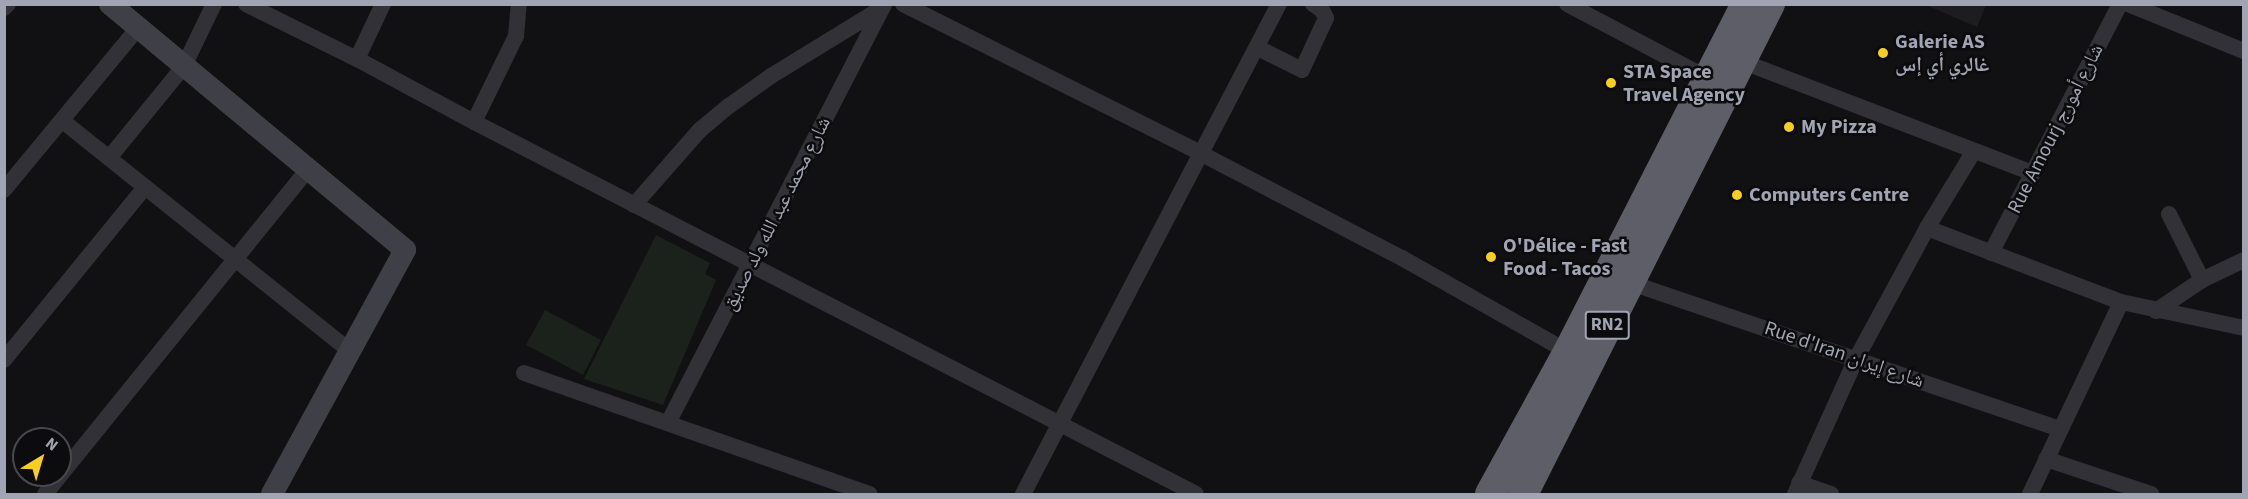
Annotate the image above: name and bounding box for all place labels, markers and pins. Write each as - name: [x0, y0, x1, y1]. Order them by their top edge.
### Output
- place label: Galerie AS غالري أي إس: [1895, 30, 1989, 77]
- marker: Galerie AS غالري أي إس: [1876, 46, 1890, 60]
- place label: STA Space Travel Agency: [1623, 60, 1745, 107]
- marker: STA Space Travel Agency: [1604, 76, 1618, 90]
- place label: My Pizza: [1801, 115, 1877, 139]
- marker: My Pizza: [1782, 120, 1796, 134]
- place label: Computers Centre: [1749, 183, 1909, 207]
- marker: Computers Centre: [1730, 188, 1744, 202]
- place label: O'Délice - Fast Food - Tacos: [1503, 234, 1627, 281]
- marker: O'Délice - Fast Food - Tacos: [1484, 250, 1498, 264]

